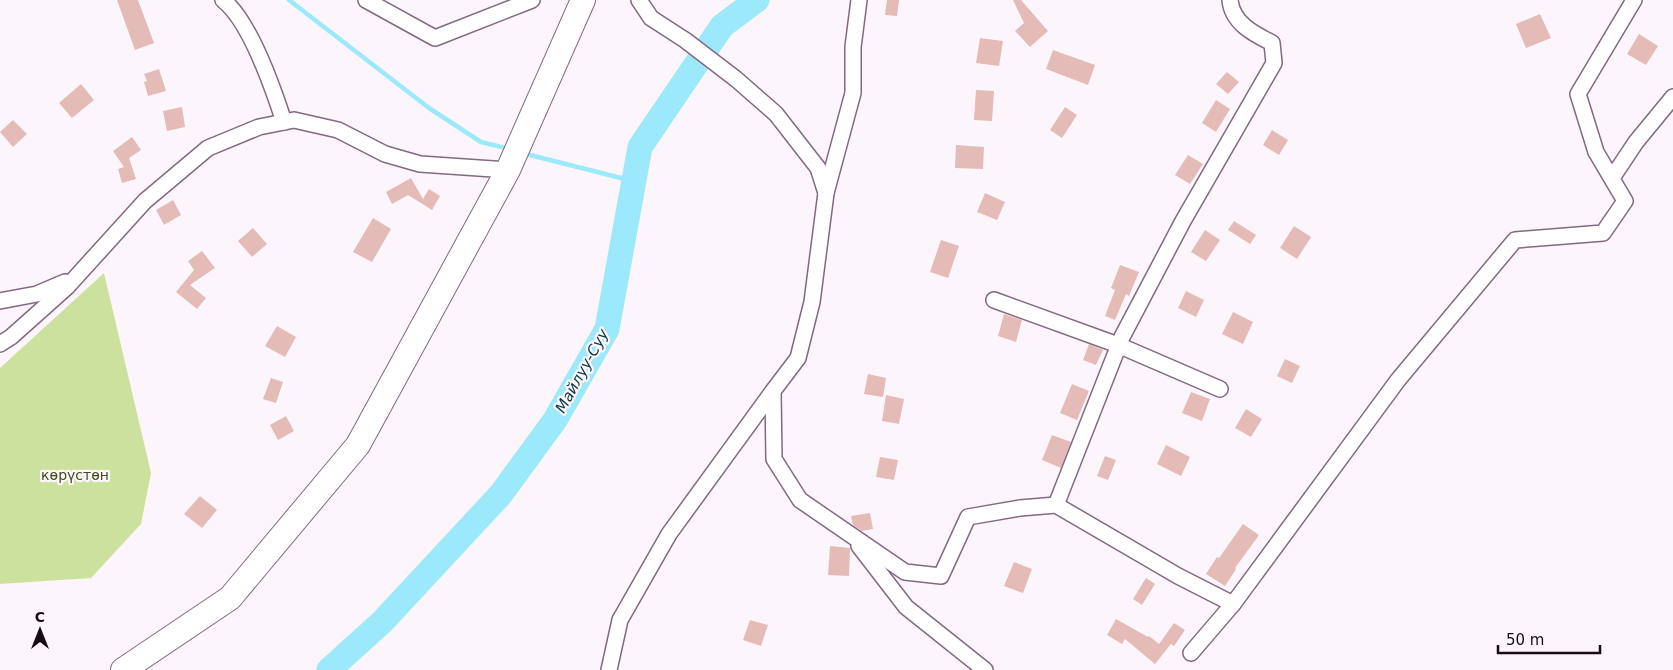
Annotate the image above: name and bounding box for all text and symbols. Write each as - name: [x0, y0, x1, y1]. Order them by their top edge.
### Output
- water label: Майлуу-Суу: [552, 325, 613, 416]
- park label: көрүстөн: [41, 467, 109, 483]
- north arrow: [15, 605, 65, 655]
- text: С: [35, 609, 45, 625]
- scale bar: [1498, 622, 1600, 654]
- text: 50 m: [1506, 631, 1544, 649]

